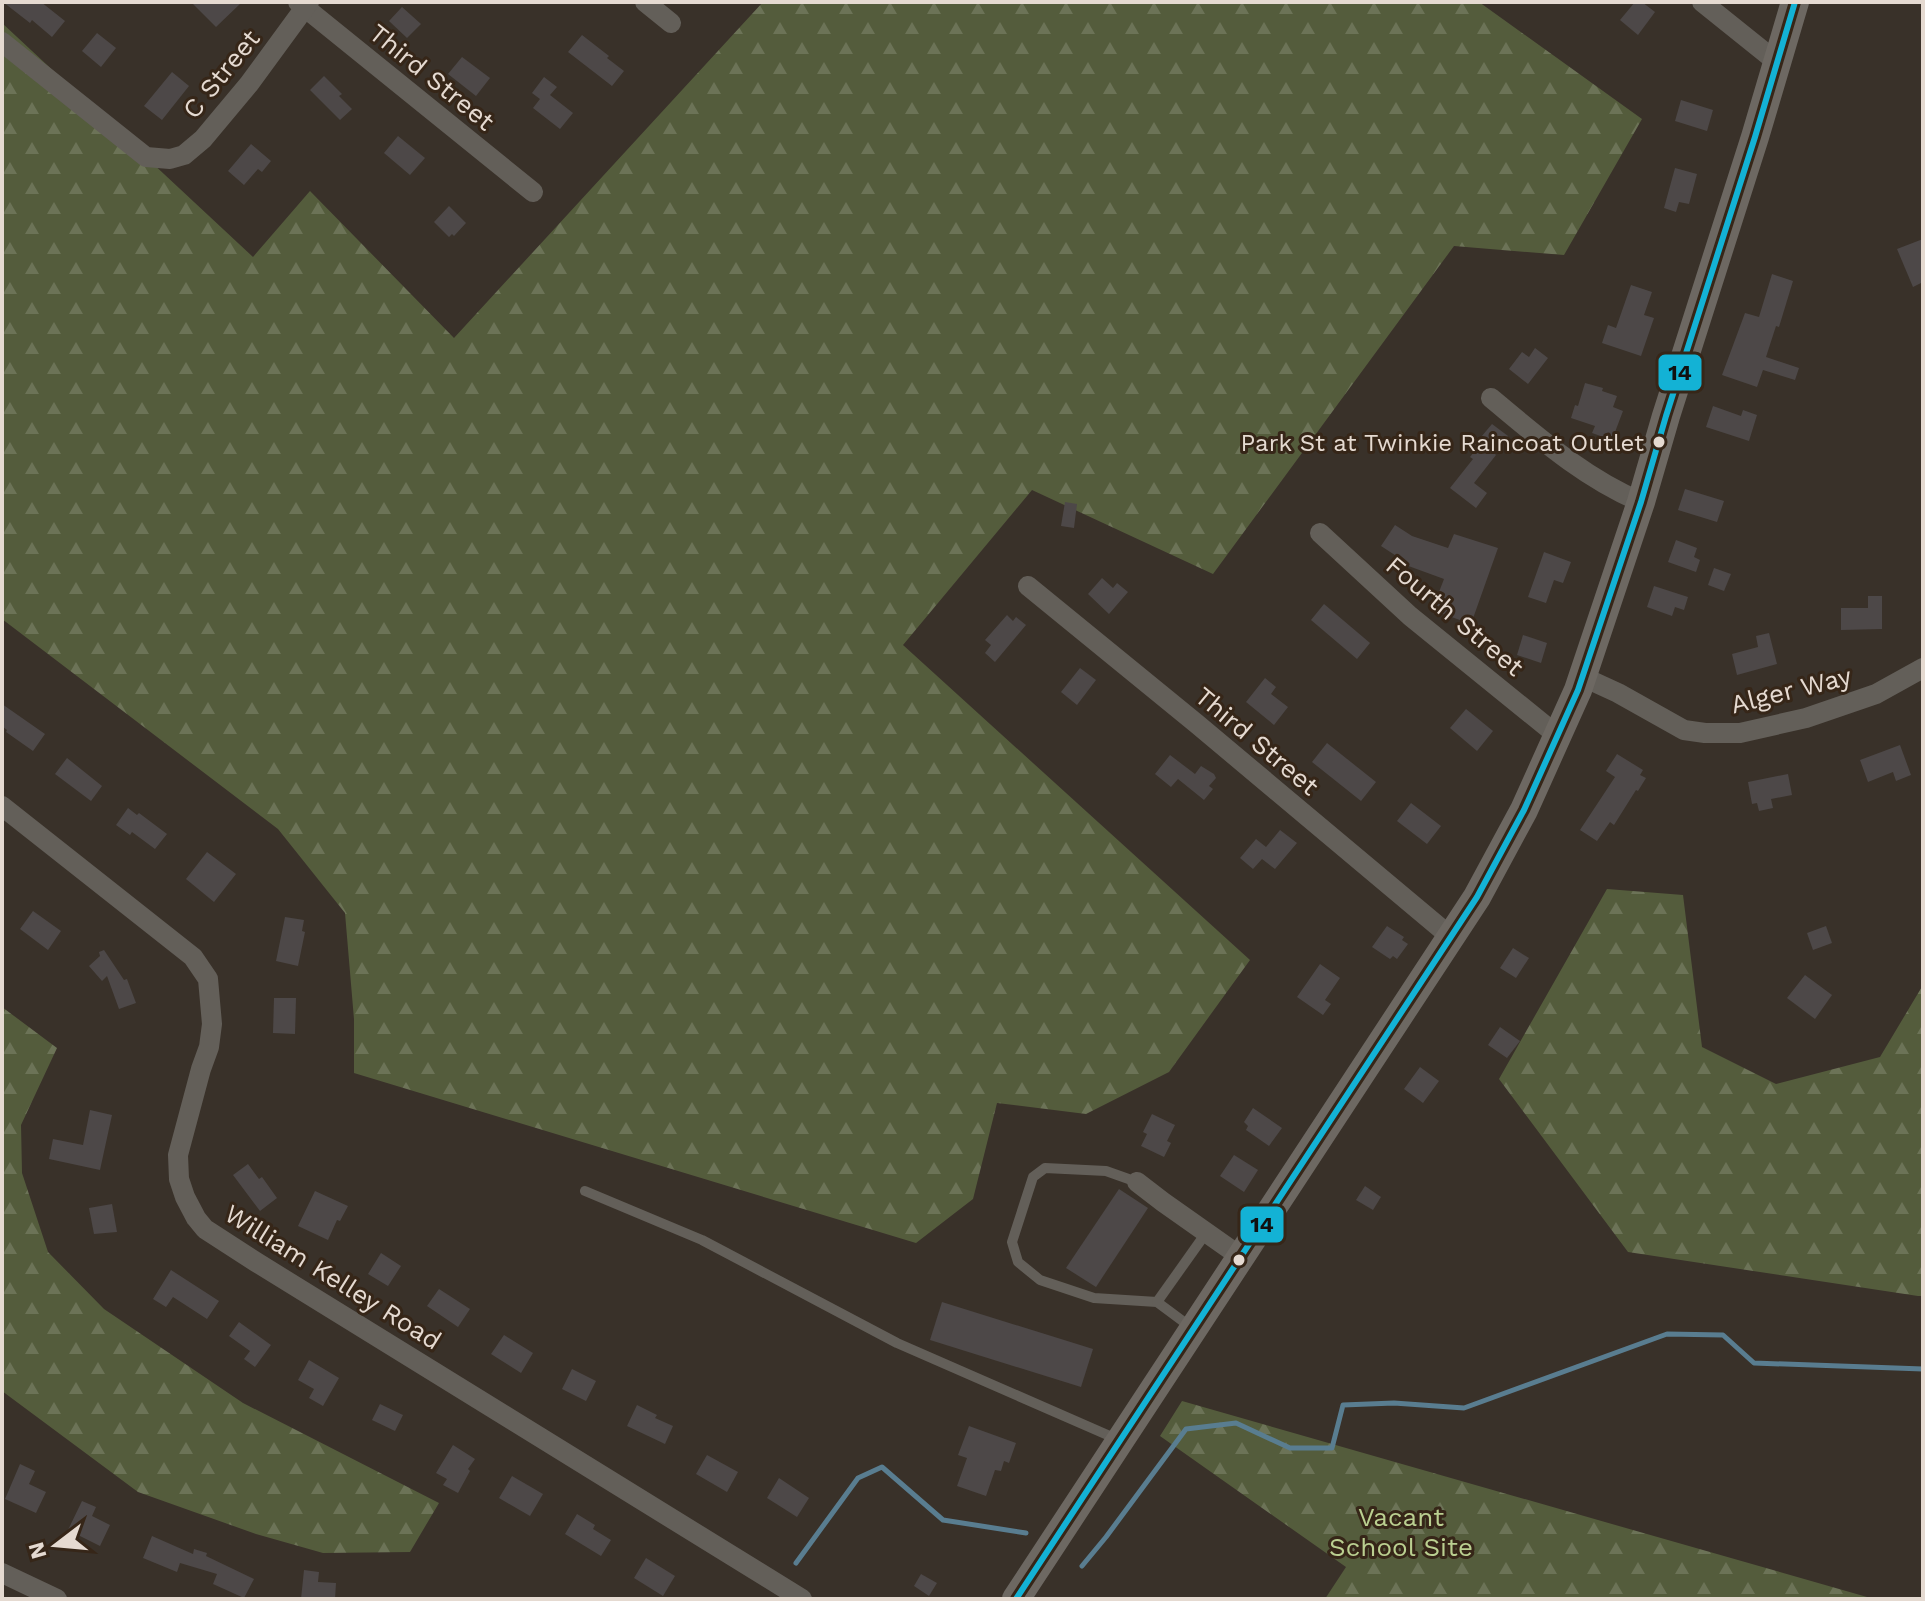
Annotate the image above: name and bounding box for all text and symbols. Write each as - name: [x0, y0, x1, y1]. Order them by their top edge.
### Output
- street label: Third Street: [364, 18, 501, 136]
- street label: C Street: [176, 24, 266, 124]
- line badge: 14: [1657, 353, 1703, 392]
- text: 14: [1668, 360, 1692, 385]
- place label: Park St at Twinkie Raincoat Outlet: [1240, 429, 1644, 457]
- marker: Park St at Twinkie Raincoat Outlet: [1651, 434, 1667, 450]
- street label: Fourth Street: [1380, 550, 1530, 682]
- street label: Alger Way: [1727, 660, 1855, 719]
- street label: Third Street: [1189, 681, 1325, 801]
- street label: William Kelley Road: [219, 1198, 447, 1356]
- line badge: 14: [1239, 1205, 1285, 1244]
- text: 14: [1250, 1212, 1274, 1237]
- unlabelled marker: [1231, 1252, 1247, 1268]
- park label: Vacant School Site: [1329, 1502, 1473, 1562]
- north arrow: [16, 1505, 96, 1585]
- text: N: [23, 1539, 52, 1562]

